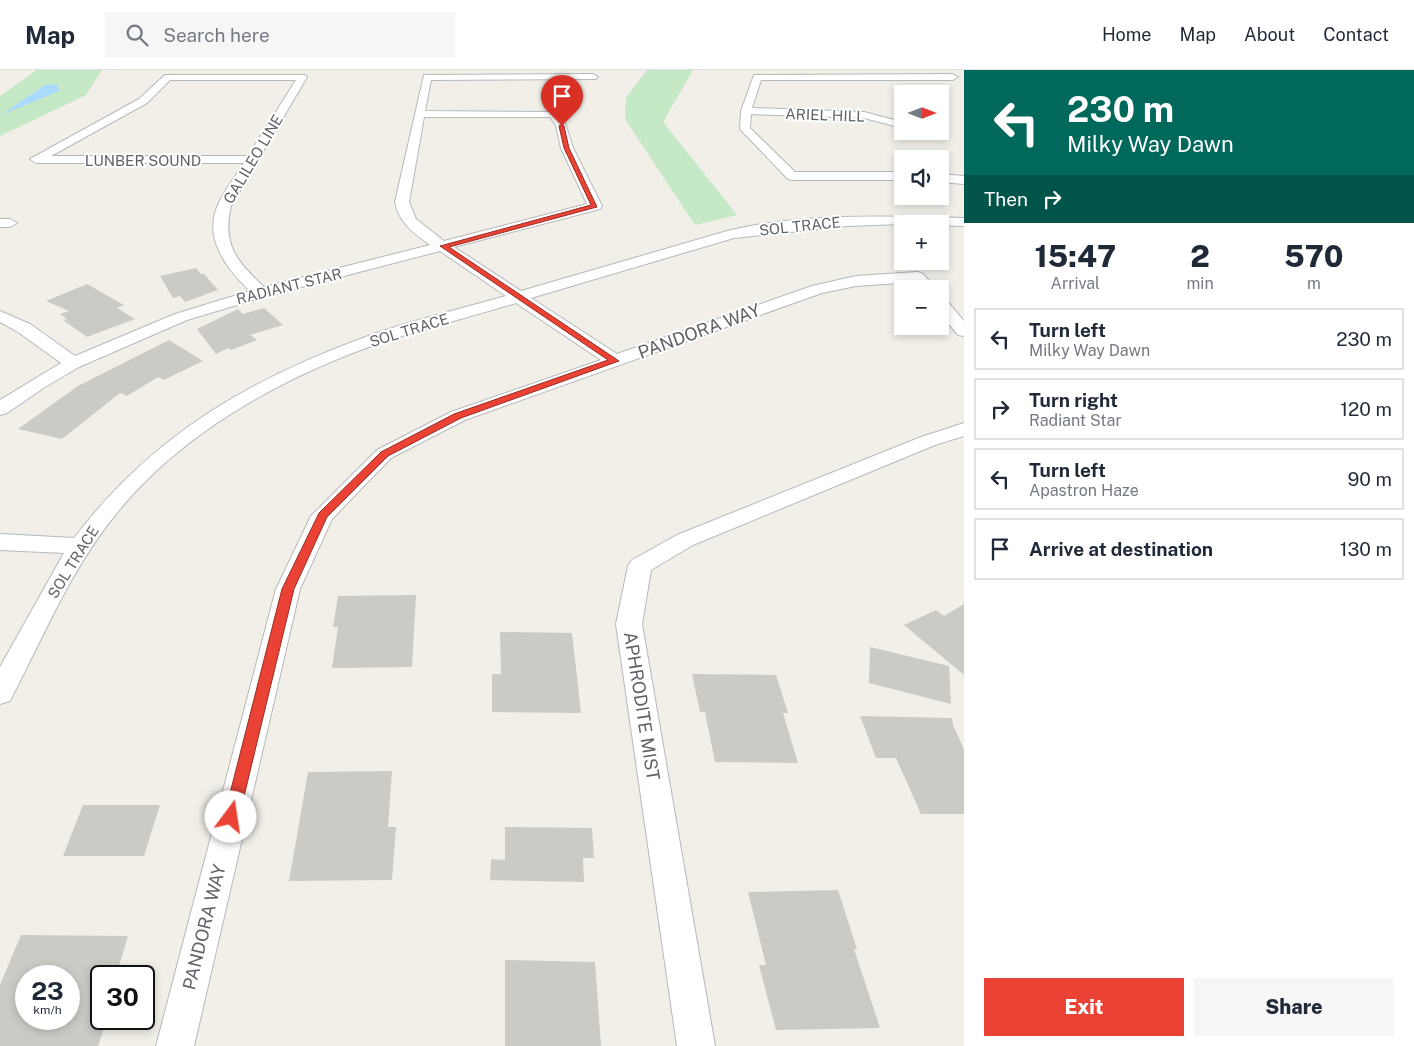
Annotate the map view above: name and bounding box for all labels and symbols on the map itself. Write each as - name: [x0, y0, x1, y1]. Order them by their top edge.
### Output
- pin: [541, 75, 583, 126]
- north arrow: [894, 85, 949, 140]
- street label: ARIEL HILL: [785, 105, 865, 125]
- street label: GALILEO LINE: [220, 111, 286, 207]
- street label: LUNBER SOUND: [85, 152, 201, 169]
- street label: SOL TRACE: [758, 213, 842, 239]
- street label: RADIANT STAR: [234, 265, 344, 307]
- street label: PANDORA WAY: [635, 299, 763, 363]
- street label: SOL TRACE: [367, 310, 451, 350]
- street label: SOL TRACE: [44, 523, 102, 601]
- street label: APHRODITE MIST: [620, 630, 664, 782]
- position arrow: [204, 790, 256, 842]
- street label: PANDORA WAY: [178, 862, 230, 992]
- speed limit sign: 30: [90, 965, 155, 1030]

